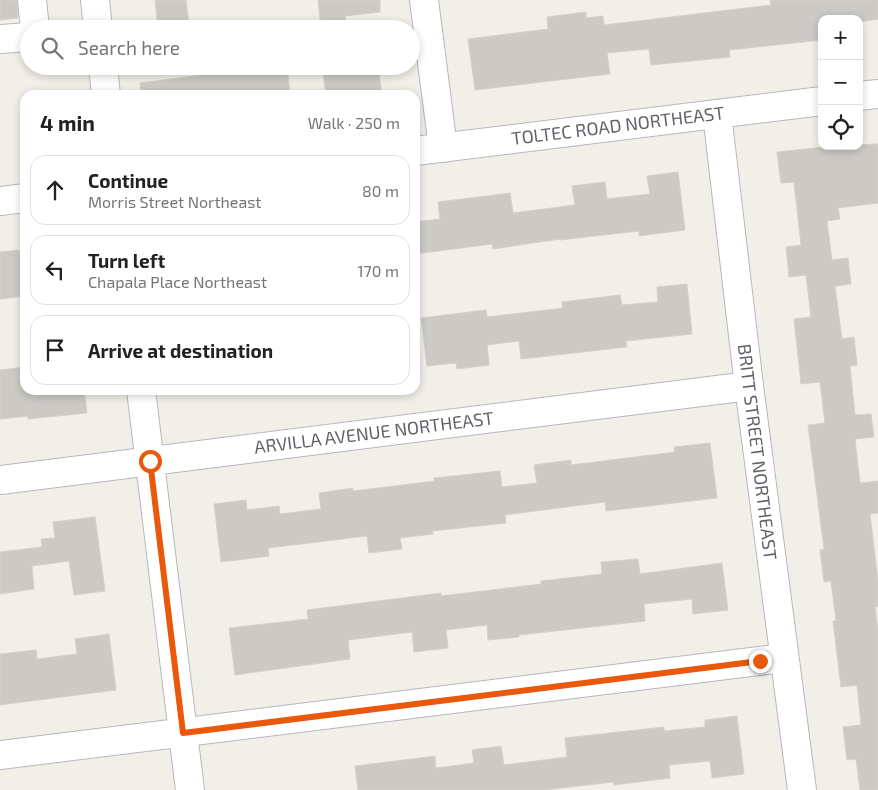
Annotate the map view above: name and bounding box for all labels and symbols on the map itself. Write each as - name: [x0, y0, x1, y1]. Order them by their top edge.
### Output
- street label: TOLTEC ROAD NORTHEAST: [510, 101, 726, 149]
- street label: BRITT STREET NORTHEAST: [734, 343, 782, 562]
- street label: ARVILLA AVENUE NORTHEAST: [253, 406, 495, 458]
- route start: [139, 450, 162, 473]
- route end: [749, 650, 772, 673]

